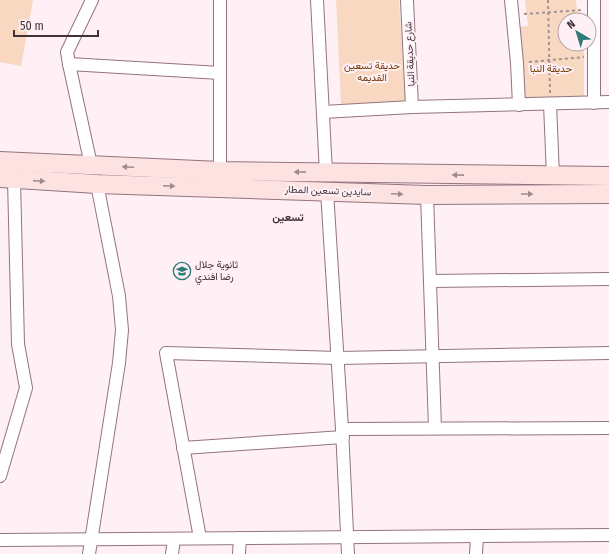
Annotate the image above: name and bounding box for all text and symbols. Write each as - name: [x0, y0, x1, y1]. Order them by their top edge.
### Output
- scale bar: [14, 12, 98, 38]
- north arrow: [557, 12, 597, 52]
- text: N: [565, 17, 578, 32]
- text: 50 m: [20, 19, 44, 33]
- street label: شارع حديقة النبا: [402, 21, 418, 87]
- park label: حديقة تسعين القديمه: [344, 60, 400, 84]
- park label: حديقة النبا: [530, 63, 572, 75]
- one-way arrow: [121, 164, 134, 170]
- one-way arrow: [294, 169, 306, 176]
- one-way arrow: [451, 172, 464, 178]
- one-way arrow: [33, 177, 45, 184]
- one-way arrow: [163, 183, 175, 190]
- street label: سايدين تسعين المطار: [284, 183, 372, 199]
- one-way arrow: [391, 190, 403, 197]
- one-way arrow: [521, 191, 533, 198]
- district label: تسعین: [272, 211, 304, 224]
- place label: ثانوية جلال رضا افندي: [195, 259, 238, 285]
- school or university icon: ثانوية جلال رضا افندي: [172, 261, 192, 281]

